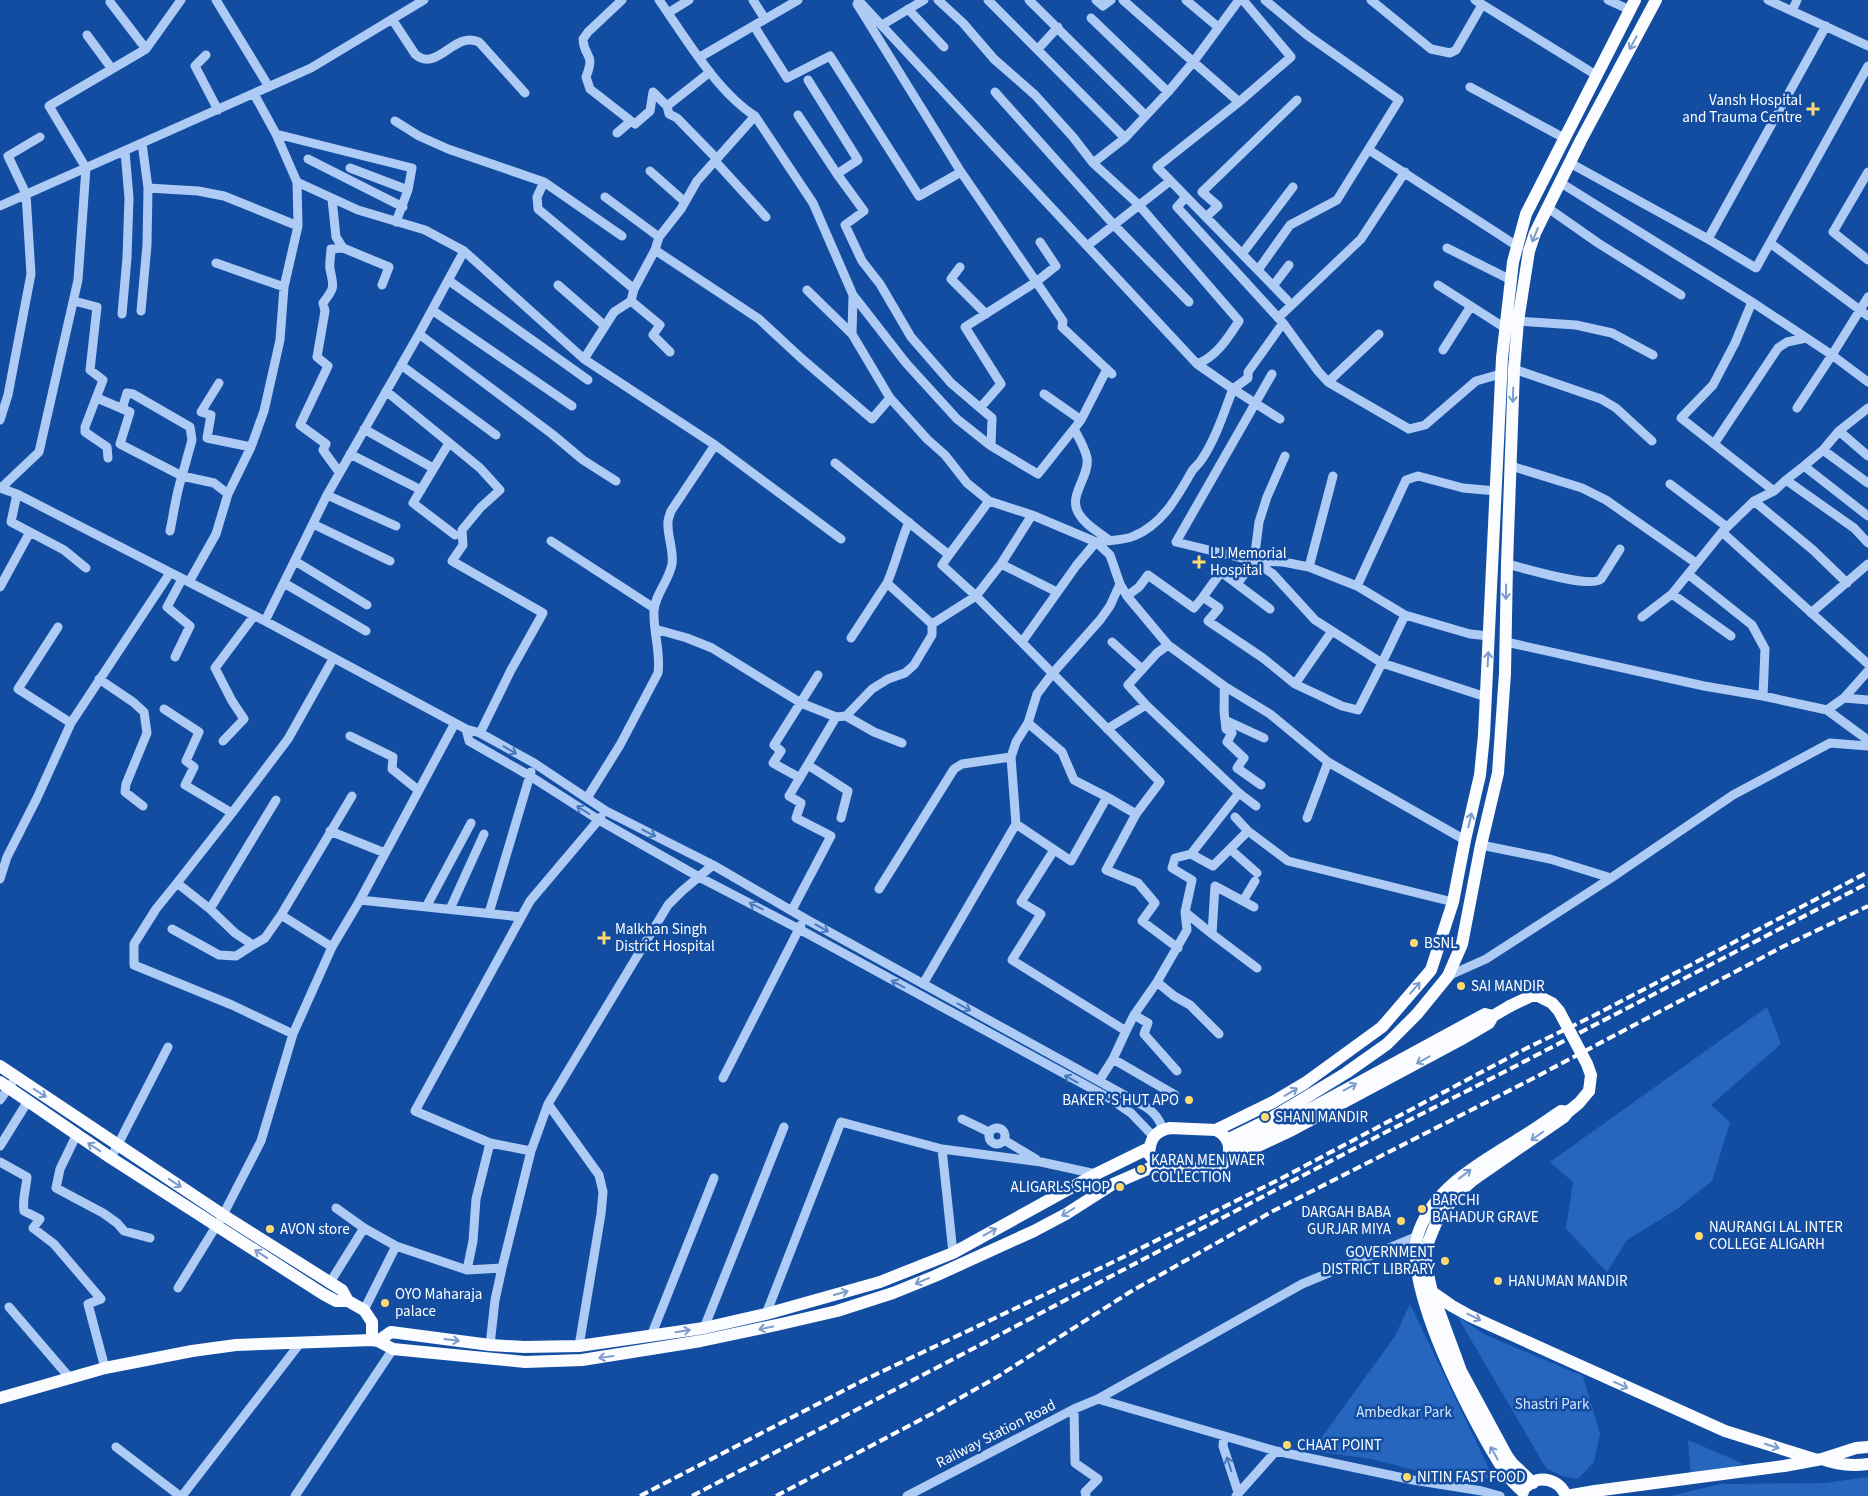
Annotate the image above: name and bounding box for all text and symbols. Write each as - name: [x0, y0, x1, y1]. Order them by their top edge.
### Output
- one-way arrow: [1628, 35, 1637, 50]
- place label: Vansh Hospital and Trauma Centre: [1682, 90, 1802, 128]
- marker: Vansh Hospital and Trauma Centre: [1806, 102, 1820, 116]
- one-way arrow: [1530, 226, 1539, 242]
- one-way arrow: [1508, 386, 1518, 403]
- place label: LJ Memorial Hospital: [1210, 543, 1287, 581]
- marker: LJ Memorial Hospital: [1192, 555, 1206, 569]
- one-way arrow: [1501, 584, 1511, 600]
- one-way arrow: [1483, 651, 1492, 667]
- one-way arrow: [502, 745, 517, 755]
- one-way arrow: [577, 805, 591, 815]
- one-way arrow: [1466, 812, 1475, 828]
- one-way arrow: [642, 828, 657, 838]
- one-way arrow: [748, 901, 763, 911]
- place label: Malkhan Singh District Hospital: [615, 919, 715, 957]
- one-way arrow: [815, 924, 829, 934]
- marker: Malkhan Singh District Hospital: [597, 931, 611, 945]
- place label: BSNL: [1424, 933, 1458, 954]
- marker: BSNL: [1408, 937, 1420, 949]
- place label: SAI MANDIR: [1471, 976, 1545, 997]
- one-way arrow: [891, 979, 906, 989]
- marker: SAI MANDIR: [1455, 980, 1467, 992]
- one-way arrow: [1409, 982, 1420, 995]
- one-way arrow: [957, 1002, 972, 1012]
- one-way arrow: [1415, 1055, 1430, 1065]
- one-way arrow: [1065, 1073, 1079, 1083]
- one-way arrow: [1342, 1082, 1357, 1092]
- one-way arrow: [1283, 1086, 1297, 1096]
- one-way arrow: [33, 1088, 47, 1098]
- place label: BAKER 'S HUT APO: [1062, 1090, 1179, 1111]
- marker: BAKER 'S HUT APO: [1183, 1094, 1195, 1106]
- place label: SHANI MANDIR: [1275, 1107, 1369, 1128]
- marker: SHANI MANDIR: [1259, 1111, 1271, 1123]
- one-way arrow: [1530, 1131, 1544, 1141]
- one-way arrow: [88, 1142, 102, 1152]
- place label: KARAN MEN WAER COLLECTION: [1151, 1150, 1265, 1188]
- marker: KARAN MEN WAER COLLECTION: [1135, 1163, 1147, 1175]
- one-way arrow: [1458, 1168, 1471, 1179]
- place label: ALIGARLS SHOP: [1011, 1177, 1110, 1198]
- one-way arrow: [168, 1179, 182, 1189]
- marker: ALIGARLS SHOP: [1114, 1181, 1126, 1193]
- place label: BARCHI BAHADUR GRAVE: [1432, 1190, 1539, 1228]
- place label: DARGAH BABA GURJAR MIYA: [1301, 1202, 1392, 1240]
- marker: BARCHI BAHADUR GRAVE: [1416, 1203, 1428, 1215]
- one-way arrow: [1062, 1207, 1076, 1217]
- marker: DARGAH BABA GURJAR MIYA: [1395, 1215, 1407, 1227]
- place label: NAURANGI LAL INTER COLLEGE ALIGARH: [1709, 1217, 1843, 1255]
- place label: AVON store: [280, 1219, 350, 1240]
- marker: AVON store: [264, 1223, 276, 1235]
- one-way arrow: [983, 1227, 997, 1237]
- marker: NAURANGI LAL INTER COLLEGE ALIGARH: [1693, 1230, 1705, 1242]
- place label: GOVERNMENT DISTRICT LIBRARY: [1322, 1242, 1436, 1280]
- one-way arrow: [254, 1248, 268, 1258]
- marker: GOVERNMENT DISTRICT LIBRARY: [1439, 1255, 1451, 1267]
- place label: HANUMAN MANDIR: [1508, 1271, 1628, 1292]
- marker: HANUMAN MANDIR: [1492, 1275, 1504, 1287]
- one-way arrow: [915, 1277, 930, 1287]
- place label: OYO Maharaja palace: [395, 1284, 482, 1322]
- one-way arrow: [832, 1288, 848, 1298]
- marker: OYO Maharaja palace: [379, 1297, 391, 1309]
- one-way arrow: [1466, 1313, 1481, 1323]
- one-way arrow: [759, 1323, 775, 1333]
- one-way arrow: [674, 1326, 690, 1336]
- one-way arrow: [443, 1335, 459, 1345]
- one-way arrow: [599, 1352, 615, 1362]
- one-way arrow: [1613, 1381, 1628, 1390]
- park label: Shastri Park: [1515, 1394, 1590, 1415]
- street label: Railway Station Road: [933, 1395, 1059, 1473]
- park label: Ambedkar Park: [1356, 1402, 1452, 1423]
- place label: CHAAT POINT: [1297, 1435, 1382, 1456]
- marker: CHAAT POINT: [1281, 1439, 1293, 1451]
- one-way arrow: [1764, 1442, 1779, 1451]
- one-way arrow: [1488, 1447, 1498, 1461]
- one-way arrow: [1223, 1456, 1233, 1472]
- place label: NITIN FAST FOOD: [1417, 1467, 1526, 1488]
- marker: NITIN FAST FOOD: [1401, 1471, 1413, 1483]

